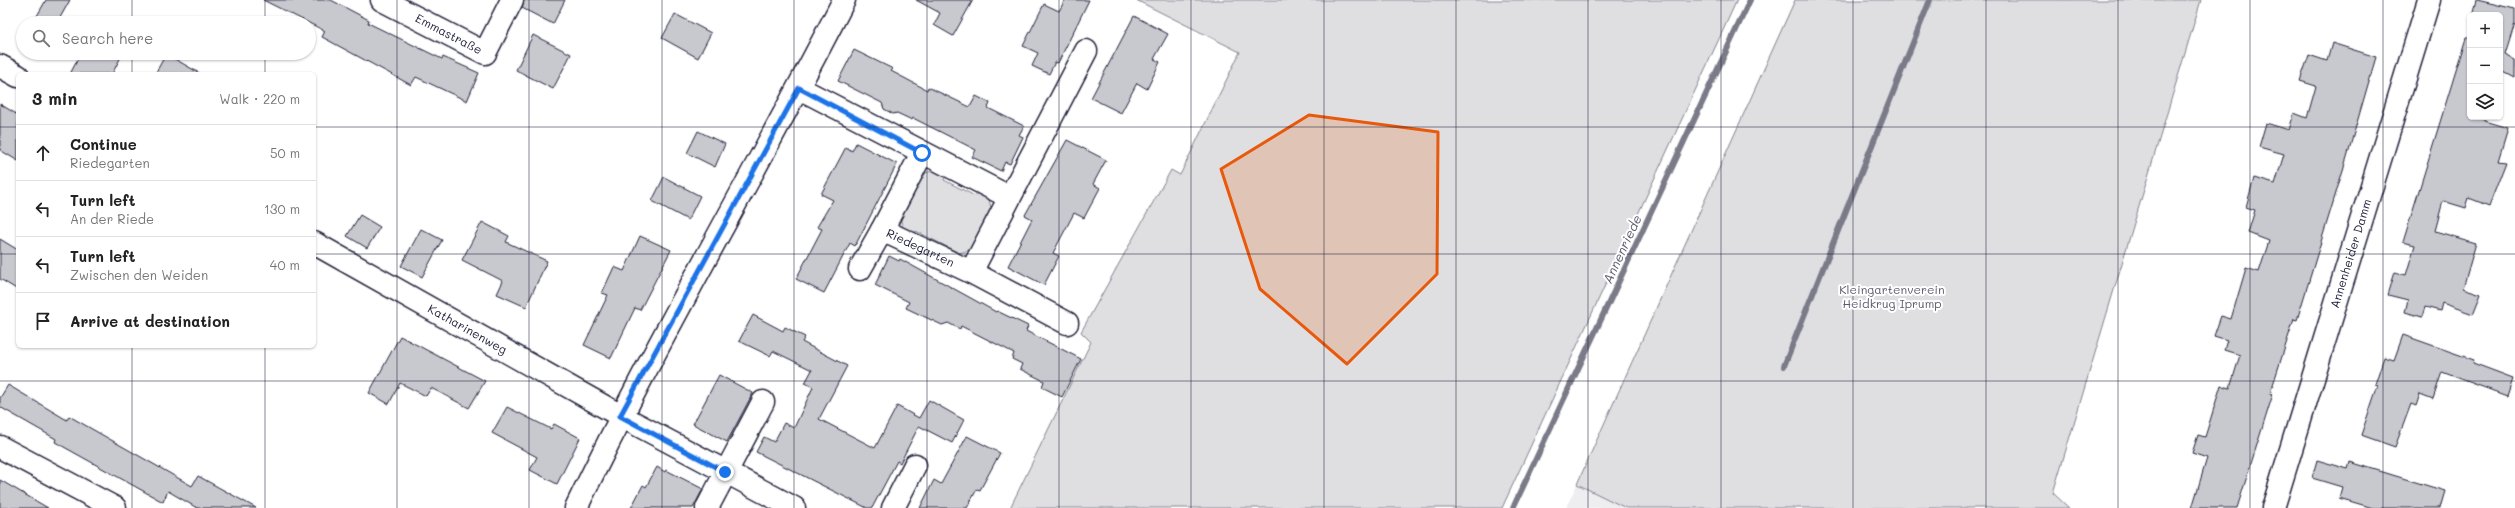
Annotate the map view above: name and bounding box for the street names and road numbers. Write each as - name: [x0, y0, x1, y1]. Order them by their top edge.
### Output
- street label: Emmastraße: [413, 10, 485, 57]
- street label: Annenheider Damm: [2326, 197, 2374, 310]
- street label: Riedegarten: [884, 224, 957, 270]
- street label: Katharinenweg: [425, 300, 510, 357]

